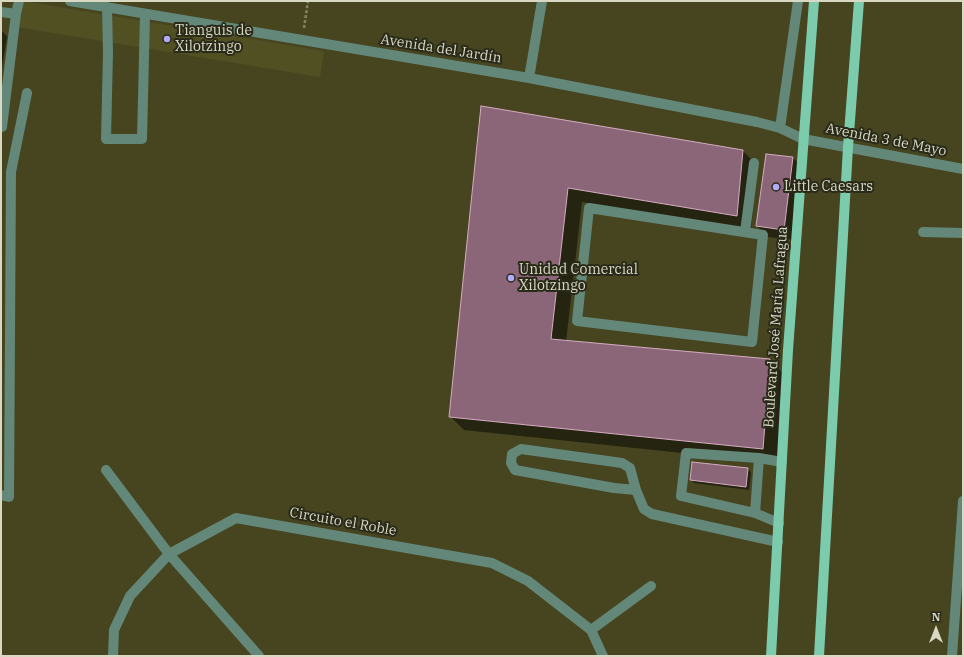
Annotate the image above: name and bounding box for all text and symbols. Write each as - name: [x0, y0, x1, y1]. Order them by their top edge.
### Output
- place label: Tianguis de Xilotzingo: [175, 23, 252, 56]
- street label: Avenida del Jardín: [379, 31, 503, 67]
- marker: Tianguis de Xilotzingo: [162, 34, 172, 44]
- street label: Avenida 3 de Mayo: [824, 120, 948, 160]
- place label: Little Caesars: [784, 179, 873, 195]
- marker: Little Caesars: [771, 182, 781, 192]
- street label: Boulevard José María Lafragua: [761, 226, 791, 428]
- place label: Unidad Comercial Xilotzingo: [519, 262, 638, 294]
- marker: Unidad Comercial Xilotzingo: [506, 273, 516, 283]
- street label: Circuito el Roble: [288, 504, 398, 540]
- north arrow: [916, 609, 956, 649]
- text: N: [932, 610, 940, 624]

